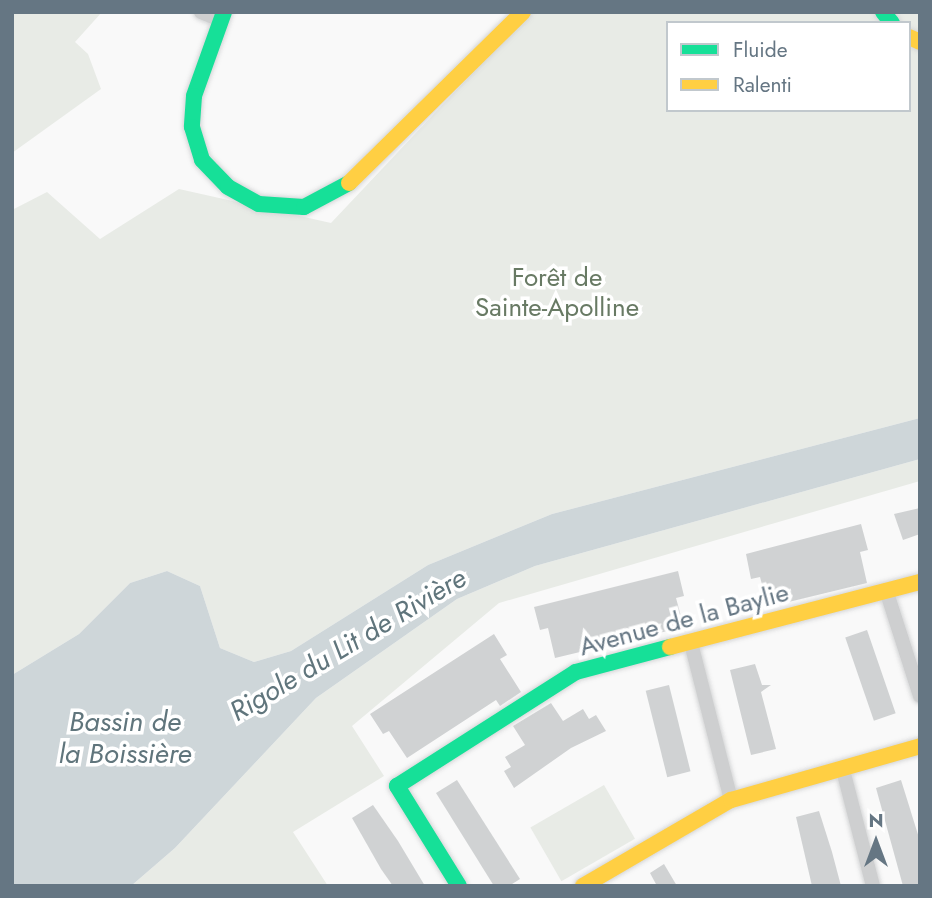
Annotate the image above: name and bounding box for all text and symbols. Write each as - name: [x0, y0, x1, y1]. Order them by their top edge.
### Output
- legend: [666, 21, 911, 112]
- text: Fluide: [733, 35, 788, 65]
- text: Ralenti: [733, 70, 792, 100]
- park label: Forêt de Sainte-Apolline: [475, 262, 639, 324]
- water label: Rigole du Lit de Rivière: [224, 561, 472, 729]
- street label: Avenue de la Baylie: [576, 577, 792, 663]
- water label: Bassin de la Boissière: [58, 705, 192, 771]
- north arrow: [841, 807, 911, 877]
- text: N: [868, 807, 884, 834]

